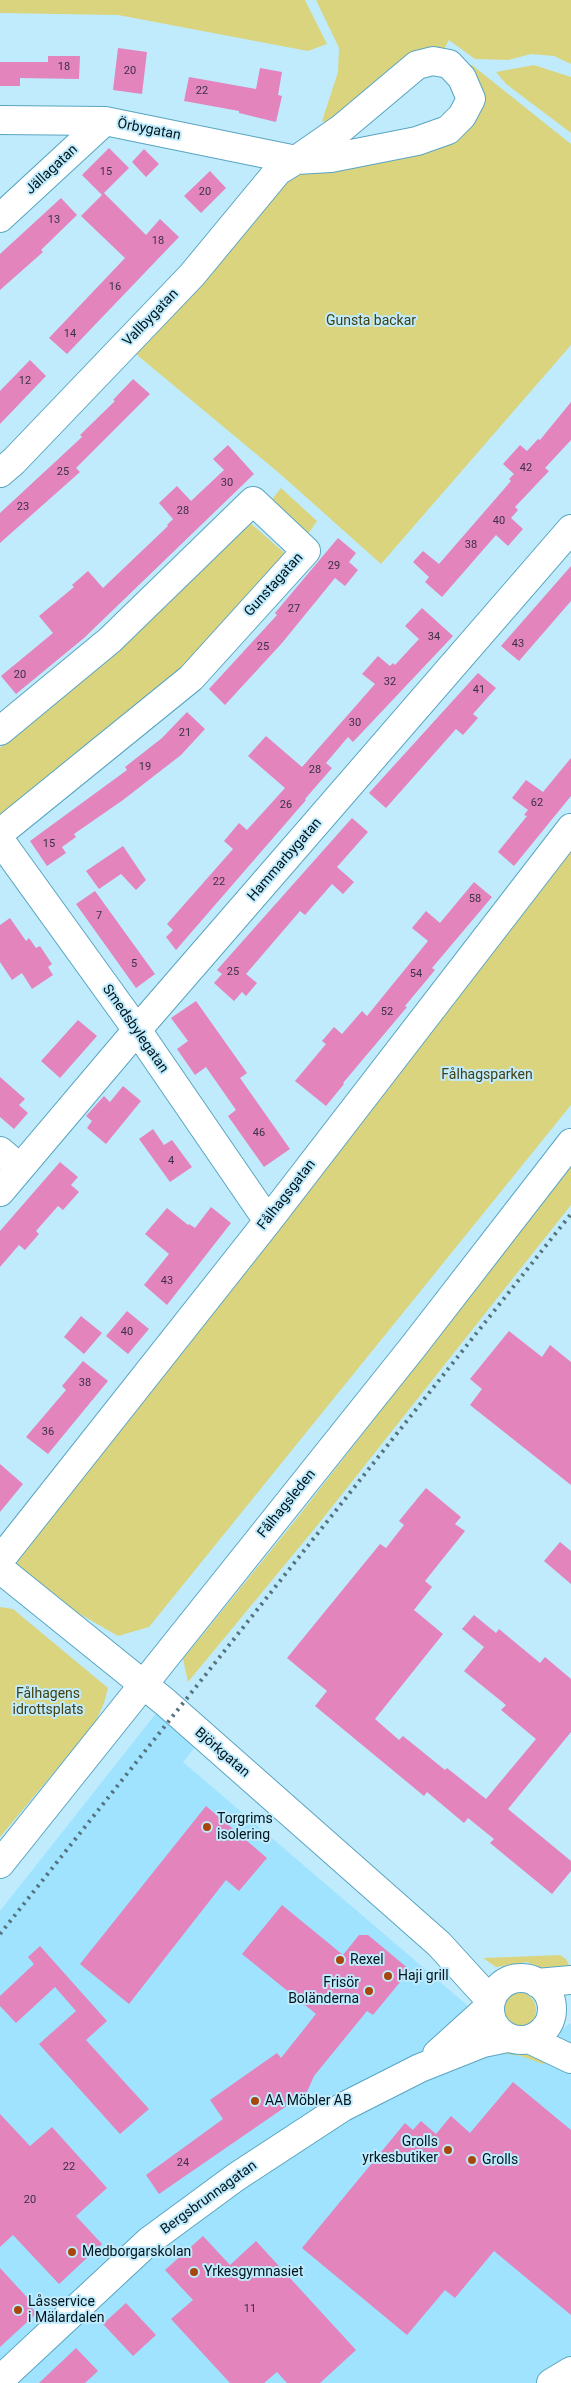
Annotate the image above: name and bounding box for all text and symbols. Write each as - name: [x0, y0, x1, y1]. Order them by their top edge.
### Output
- house number: 18: [58, 60, 70, 74]
- house number: 20: [124, 64, 136, 78]
- house number: 22: [196, 84, 208, 98]
- street label: Örbygatan: [116, 116, 182, 144]
- street label: Jällagatan: [22, 142, 82, 198]
- house number: 15: [100, 165, 112, 179]
- house number: 20: [199, 185, 211, 199]
- house number: 13: [48, 213, 60, 227]
- house number: 18: [152, 234, 164, 248]
- house number: 16: [109, 280, 121, 294]
- street label: Vallbygatan: [120, 286, 182, 350]
- park label: Gunsta backar: [326, 313, 416, 329]
- house number: 14: [64, 327, 76, 341]
- house number: 12: [19, 374, 31, 388]
- house number: 42: [520, 461, 532, 475]
- house number: 25: [57, 465, 69, 479]
- house number: 30: [221, 476, 233, 490]
- house number: 23: [17, 500, 29, 514]
- house number: 28: [177, 504, 189, 518]
- house number: 40: [493, 514, 505, 528]
- house number: 38: [465, 538, 477, 552]
- street label: Gunstagatan: [241, 550, 307, 620]
- house number: 29: [328, 559, 340, 573]
- house number: 27: [288, 602, 300, 616]
- house number: 34: [428, 630, 440, 644]
- house number: 43: [512, 637, 524, 651]
- house number: 25: [257, 640, 269, 654]
- house number: 20: [14, 668, 26, 682]
- house number: 32: [384, 675, 396, 689]
- house number: 41: [473, 683, 485, 697]
- house number: 30: [349, 716, 361, 730]
- house number: 21: [179, 726, 191, 740]
- house number: 19: [139, 760, 151, 774]
- house number: 28: [309, 763, 321, 777]
- house number: 62: [531, 796, 543, 810]
- house number: 26: [280, 798, 292, 812]
- street label: Hammarbygatan: [244, 815, 326, 905]
- house number: 15: [43, 837, 55, 851]
- house number: 22: [213, 875, 225, 889]
- house number: 58: [469, 892, 481, 906]
- house number: 7: [96, 909, 102, 923]
- house number: 5: [131, 957, 137, 971]
- house number: 25: [227, 965, 239, 979]
- house number: 54: [410, 967, 422, 981]
- street label: Smedsbylegatan: [98, 982, 172, 1076]
- house number: 52: [381, 1005, 393, 1019]
- park label: Fålhagsparken: [441, 1067, 533, 1083]
- house number: 46: [253, 1126, 265, 1140]
- house number: 4: [168, 1154, 174, 1168]
- street label: Fålhagsgatan: [254, 1157, 320, 1233]
- house number: 43: [161, 1274, 173, 1288]
- house number: 40: [121, 1325, 133, 1339]
- house number: 38: [79, 1376, 91, 1390]
- house number: 36: [42, 1425, 54, 1439]
- street label: Fålhagsleden: [254, 1467, 320, 1541]
- park label: Fålhagens idrottsplats: [13, 1686, 83, 1718]
- street label: Björkgatan: [191, 1725, 253, 1781]
- place label: Torgrims isolering: [217, 1811, 273, 1844]
- marker: Torgrims isolering: [201, 1821, 213, 1833]
- place label: Rexel: [350, 1952, 384, 1968]
- marker: Rexel: [334, 1954, 346, 1966]
- place label: Haji grill: [398, 1968, 449, 1984]
- marker: Haji grill: [382, 1970, 394, 1982]
- place label: Frisör Boländerna: [288, 1975, 359, 2008]
- marker: Frisör Boländerna: [363, 1985, 375, 1997]
- place label: AA Möbler AB: [265, 2093, 352, 2109]
- marker: AA Möbler AB: [249, 2095, 261, 2107]
- place label: Grolls yrkesbutiker: [362, 2134, 438, 2166]
- marker: Grolls yrkesbutiker: [442, 2144, 454, 2156]
- place label: Grolls: [482, 2152, 518, 2168]
- marker: Grolls: [466, 2154, 478, 2166]
- house number: 24: [177, 2156, 189, 2170]
- street label: Bergsbrunnagatan: [158, 2158, 260, 2238]
- house number: 22: [63, 2160, 75, 2174]
- house number: 20: [24, 2193, 36, 2207]
- place label: Medborgarskolan: [82, 2244, 191, 2260]
- marker: Medborgarskolan: [66, 2246, 78, 2258]
- place label: Yrkesgymnasiet: [204, 2264, 303, 2280]
- marker: Yrkesgymnasiet: [188, 2266, 200, 2278]
- place label: Låsservice i Mälardalen: [28, 2294, 104, 2326]
- house number: 11: [244, 2302, 256, 2316]
- marker: Låsservice i Mälardalen: [12, 2304, 24, 2316]

